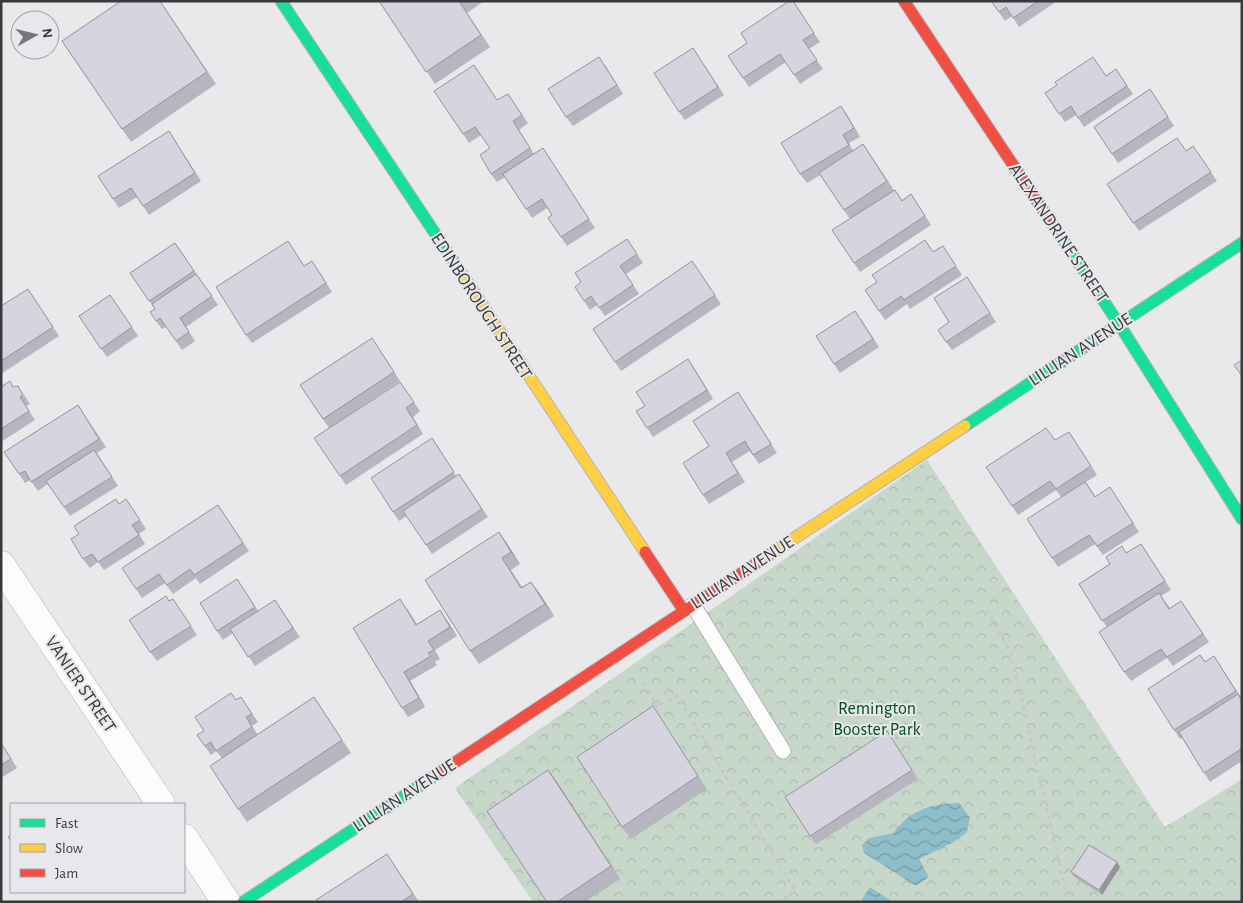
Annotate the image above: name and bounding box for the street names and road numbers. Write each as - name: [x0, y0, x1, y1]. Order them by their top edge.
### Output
- street label: ALEXANDRINE STREET: [1005, 161, 1111, 307]
- street label: EDINBOROUGH STREET: [427, 230, 535, 383]
- street label: LILLIAN AVENUE: [1026, 310, 1136, 390]
- street label: LILLIAN AVENUE: [688, 533, 798, 613]
- street label: VANIER STREET: [41, 633, 119, 736]
- street label: LILLIAN AVENUE: [350, 756, 460, 836]

